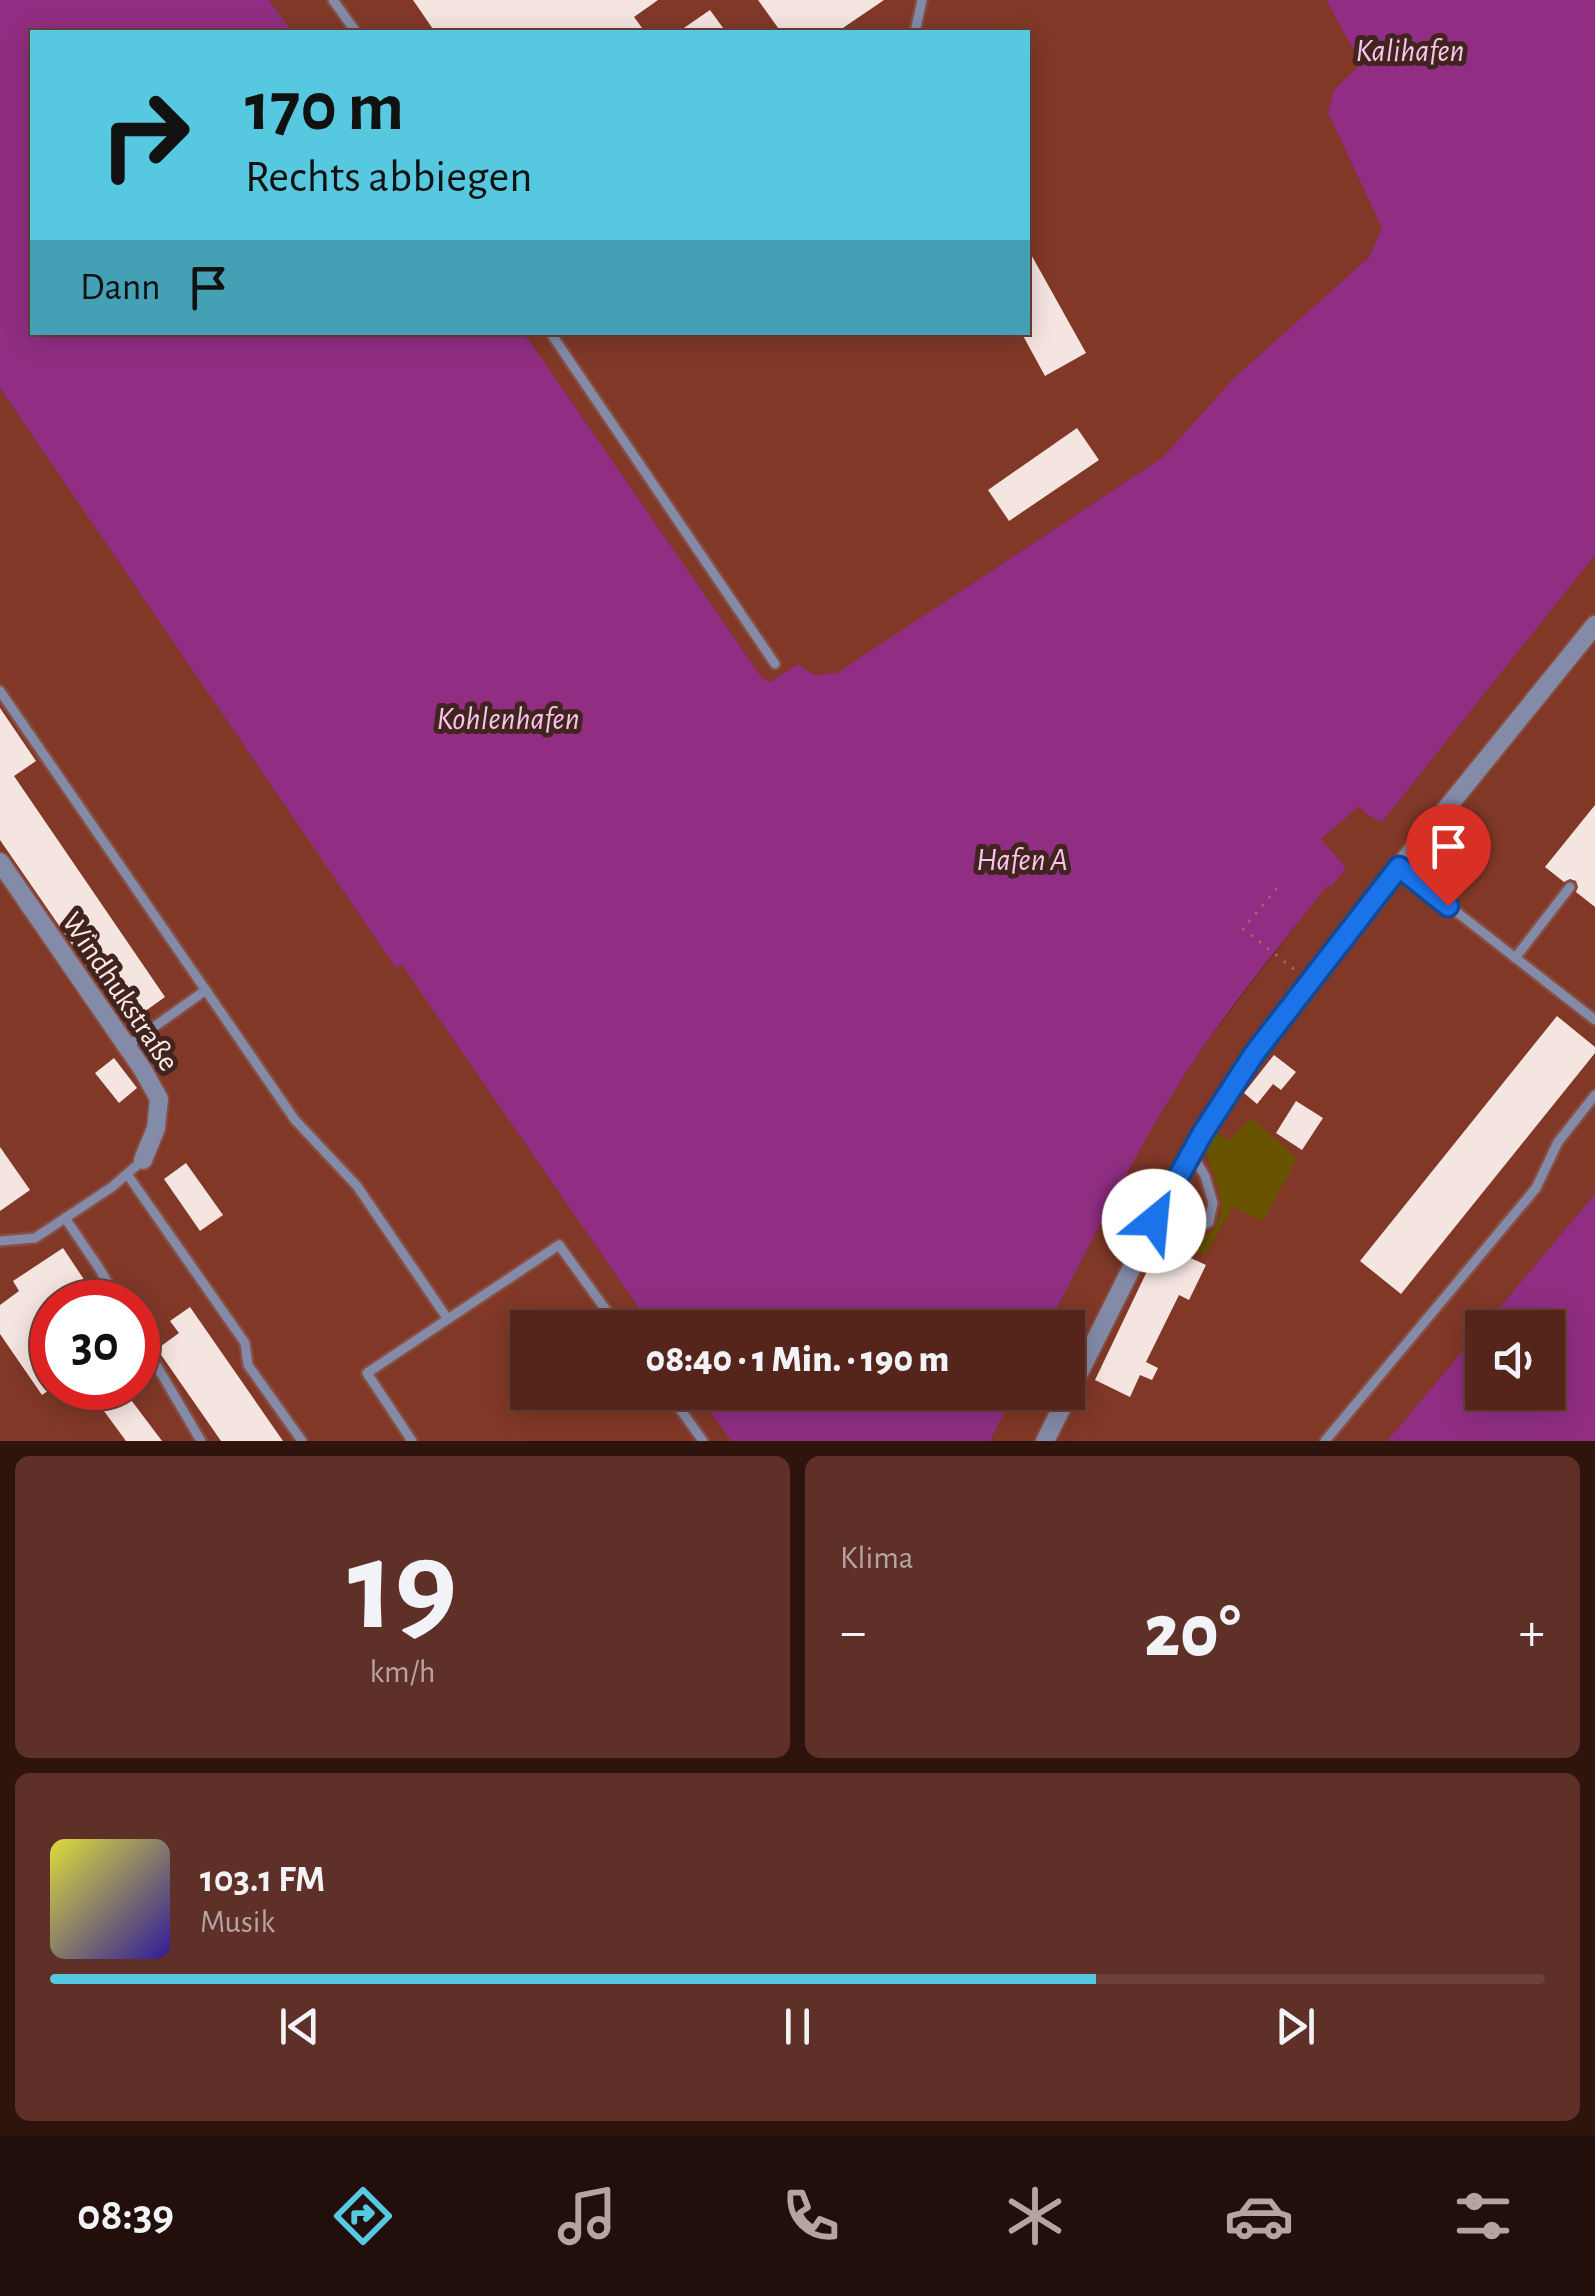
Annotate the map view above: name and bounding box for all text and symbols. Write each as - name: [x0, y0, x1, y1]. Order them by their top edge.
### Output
- water label: Kalihafen: [1355, 35, 1465, 67]
- icon: right: [80, 70, 210, 200]
- text: 170 m: [245, 73, 404, 143]
- text: Rechts abbiegen: [245, 155, 532, 200]
- icon: arrive: [181, 260, 236, 315]
- text: Dann: [80, 269, 161, 307]
- water label: Kohlenhafen: [436, 703, 580, 735]
- pin: [1406, 804, 1491, 907]
- icon: arrive: [1421, 819, 1476, 874]
- water label: Hafen A: [976, 844, 1068, 876]
- street label: Windhukstraße: [56, 907, 184, 1077]
- position arrow: [1102, 1169, 1206, 1273]
- speed limit sign: 30: [30, 1280, 160, 1410]
- map controls: [1465, 1310, 1565, 1410]
- button: sound: [1465, 1310, 1565, 1410]
- text: 08:40 · 1 Min. · 190 m: [646, 1341, 949, 1379]
- text: 19: [348, 1523, 457, 1653]
- text: Klima: [840, 1542, 914, 1574]
- text: 20°: [1144, 1595, 1241, 1670]
- text: −: [840, 1605, 866, 1660]
- text: +: [1519, 1605, 1545, 1660]
- text: km/h: [369, 1656, 436, 1688]
- text: 103.1 FM: [200, 1861, 325, 1899]
- text: Musik: [200, 1906, 275, 1938]
- icon: previous: [272, 1999, 327, 2054]
- icon: pause: [770, 1999, 825, 2054]
- icon: next: [1268, 1999, 1323, 2054]
- icon: directions: [328, 2181, 398, 2251]
- icon: music: [552, 2181, 622, 2251]
- icon: phone: [776, 2181, 846, 2251]
- icon: climate: [1000, 2181, 1070, 2251]
- icon: car: [1224, 2181, 1294, 2251]
- icon: filters: [1448, 2181, 1518, 2251]
- text: 08:39: [77, 2193, 174, 2238]

